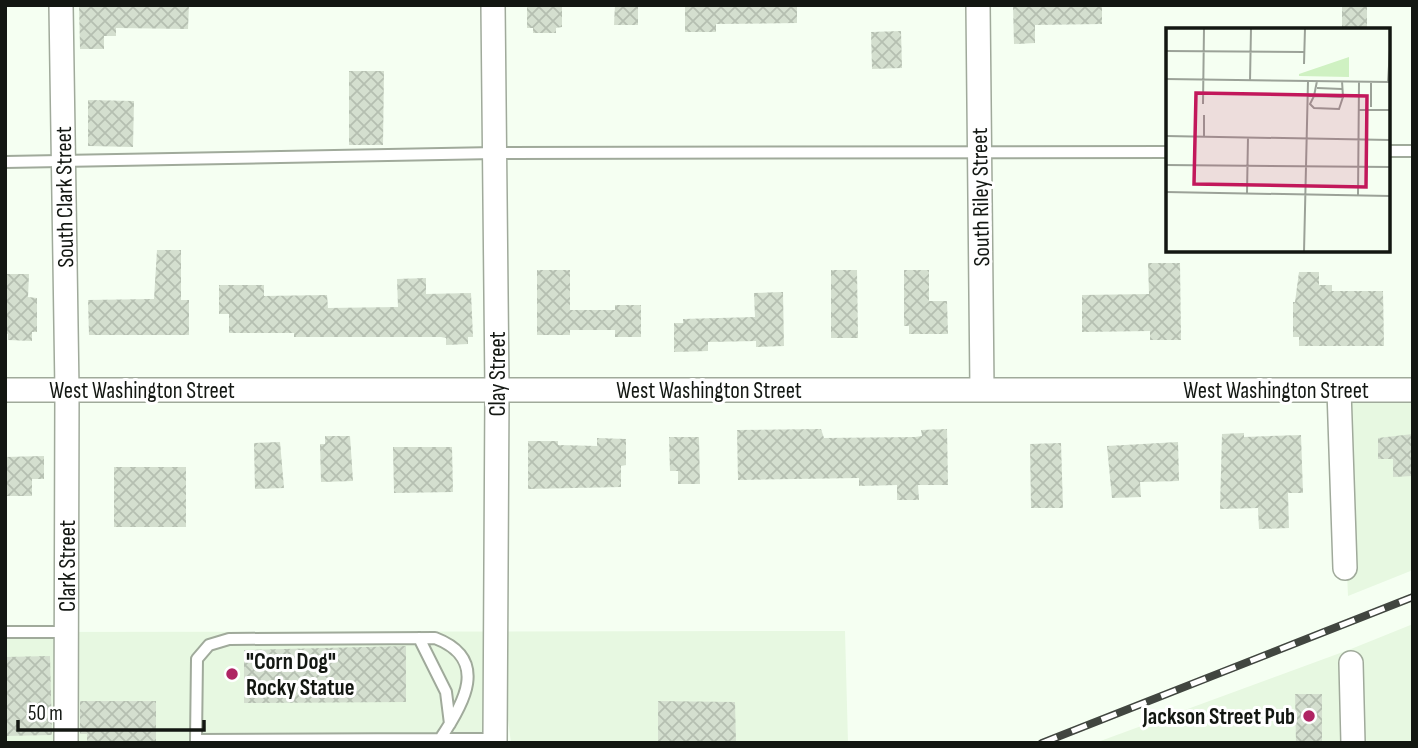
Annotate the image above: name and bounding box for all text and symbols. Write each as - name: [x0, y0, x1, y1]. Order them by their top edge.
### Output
- inset map: [1166, 28, 1390, 252]
- street label: South Clark Street: [50, 126, 80, 268]
- street label: South Riley Street: [966, 127, 996, 267]
- street label: Clay Street: [484, 331, 512, 417]
- street label: West Washington Street: [49, 377, 235, 405]
- street label: West Washington Street: [616, 377, 802, 405]
- street label: West Washington Street: [1183, 377, 1369, 405]
- street label: Clark Street: [54, 520, 82, 612]
- place label: "Corn Dog" Rocky Statue: [246, 648, 354, 702]
- marker: "Corn Dog" Rocky Statue: [224, 666, 240, 682]
- scale bar: [18, 688, 203, 732]
- text: 50 m: [28, 701, 63, 726]
- place label: Jackson Street Pub: [1142, 703, 1295, 731]
- marker: Jackson Street Pub: [1301, 708, 1317, 724]

